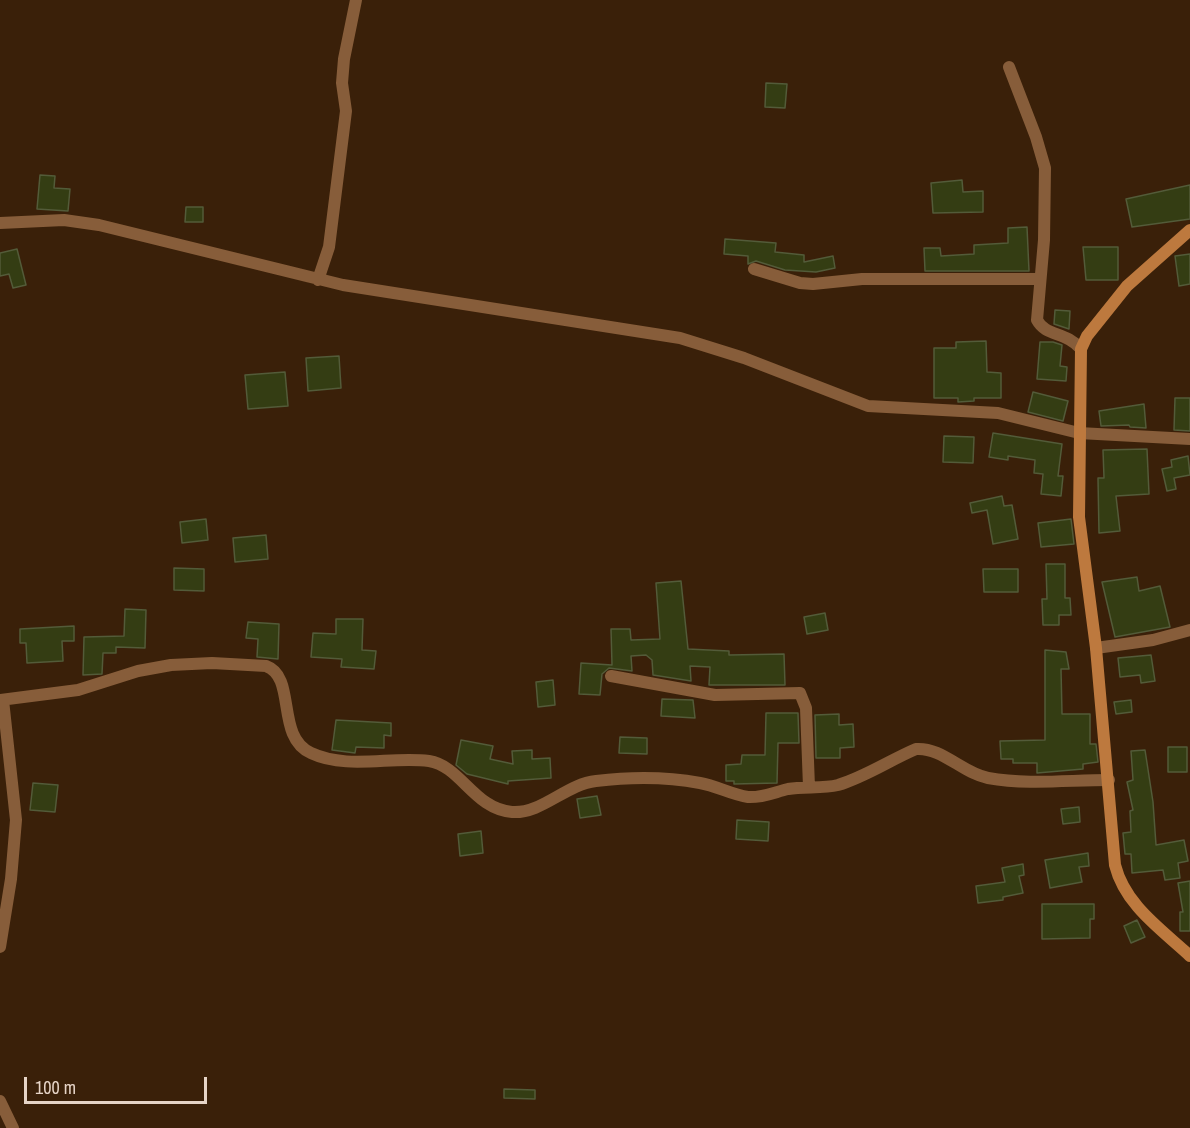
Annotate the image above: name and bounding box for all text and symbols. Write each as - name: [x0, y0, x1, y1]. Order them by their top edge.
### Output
- scale bar: [27, 1065, 210, 1103]
- text: 100 m: [35, 1075, 76, 1100]

